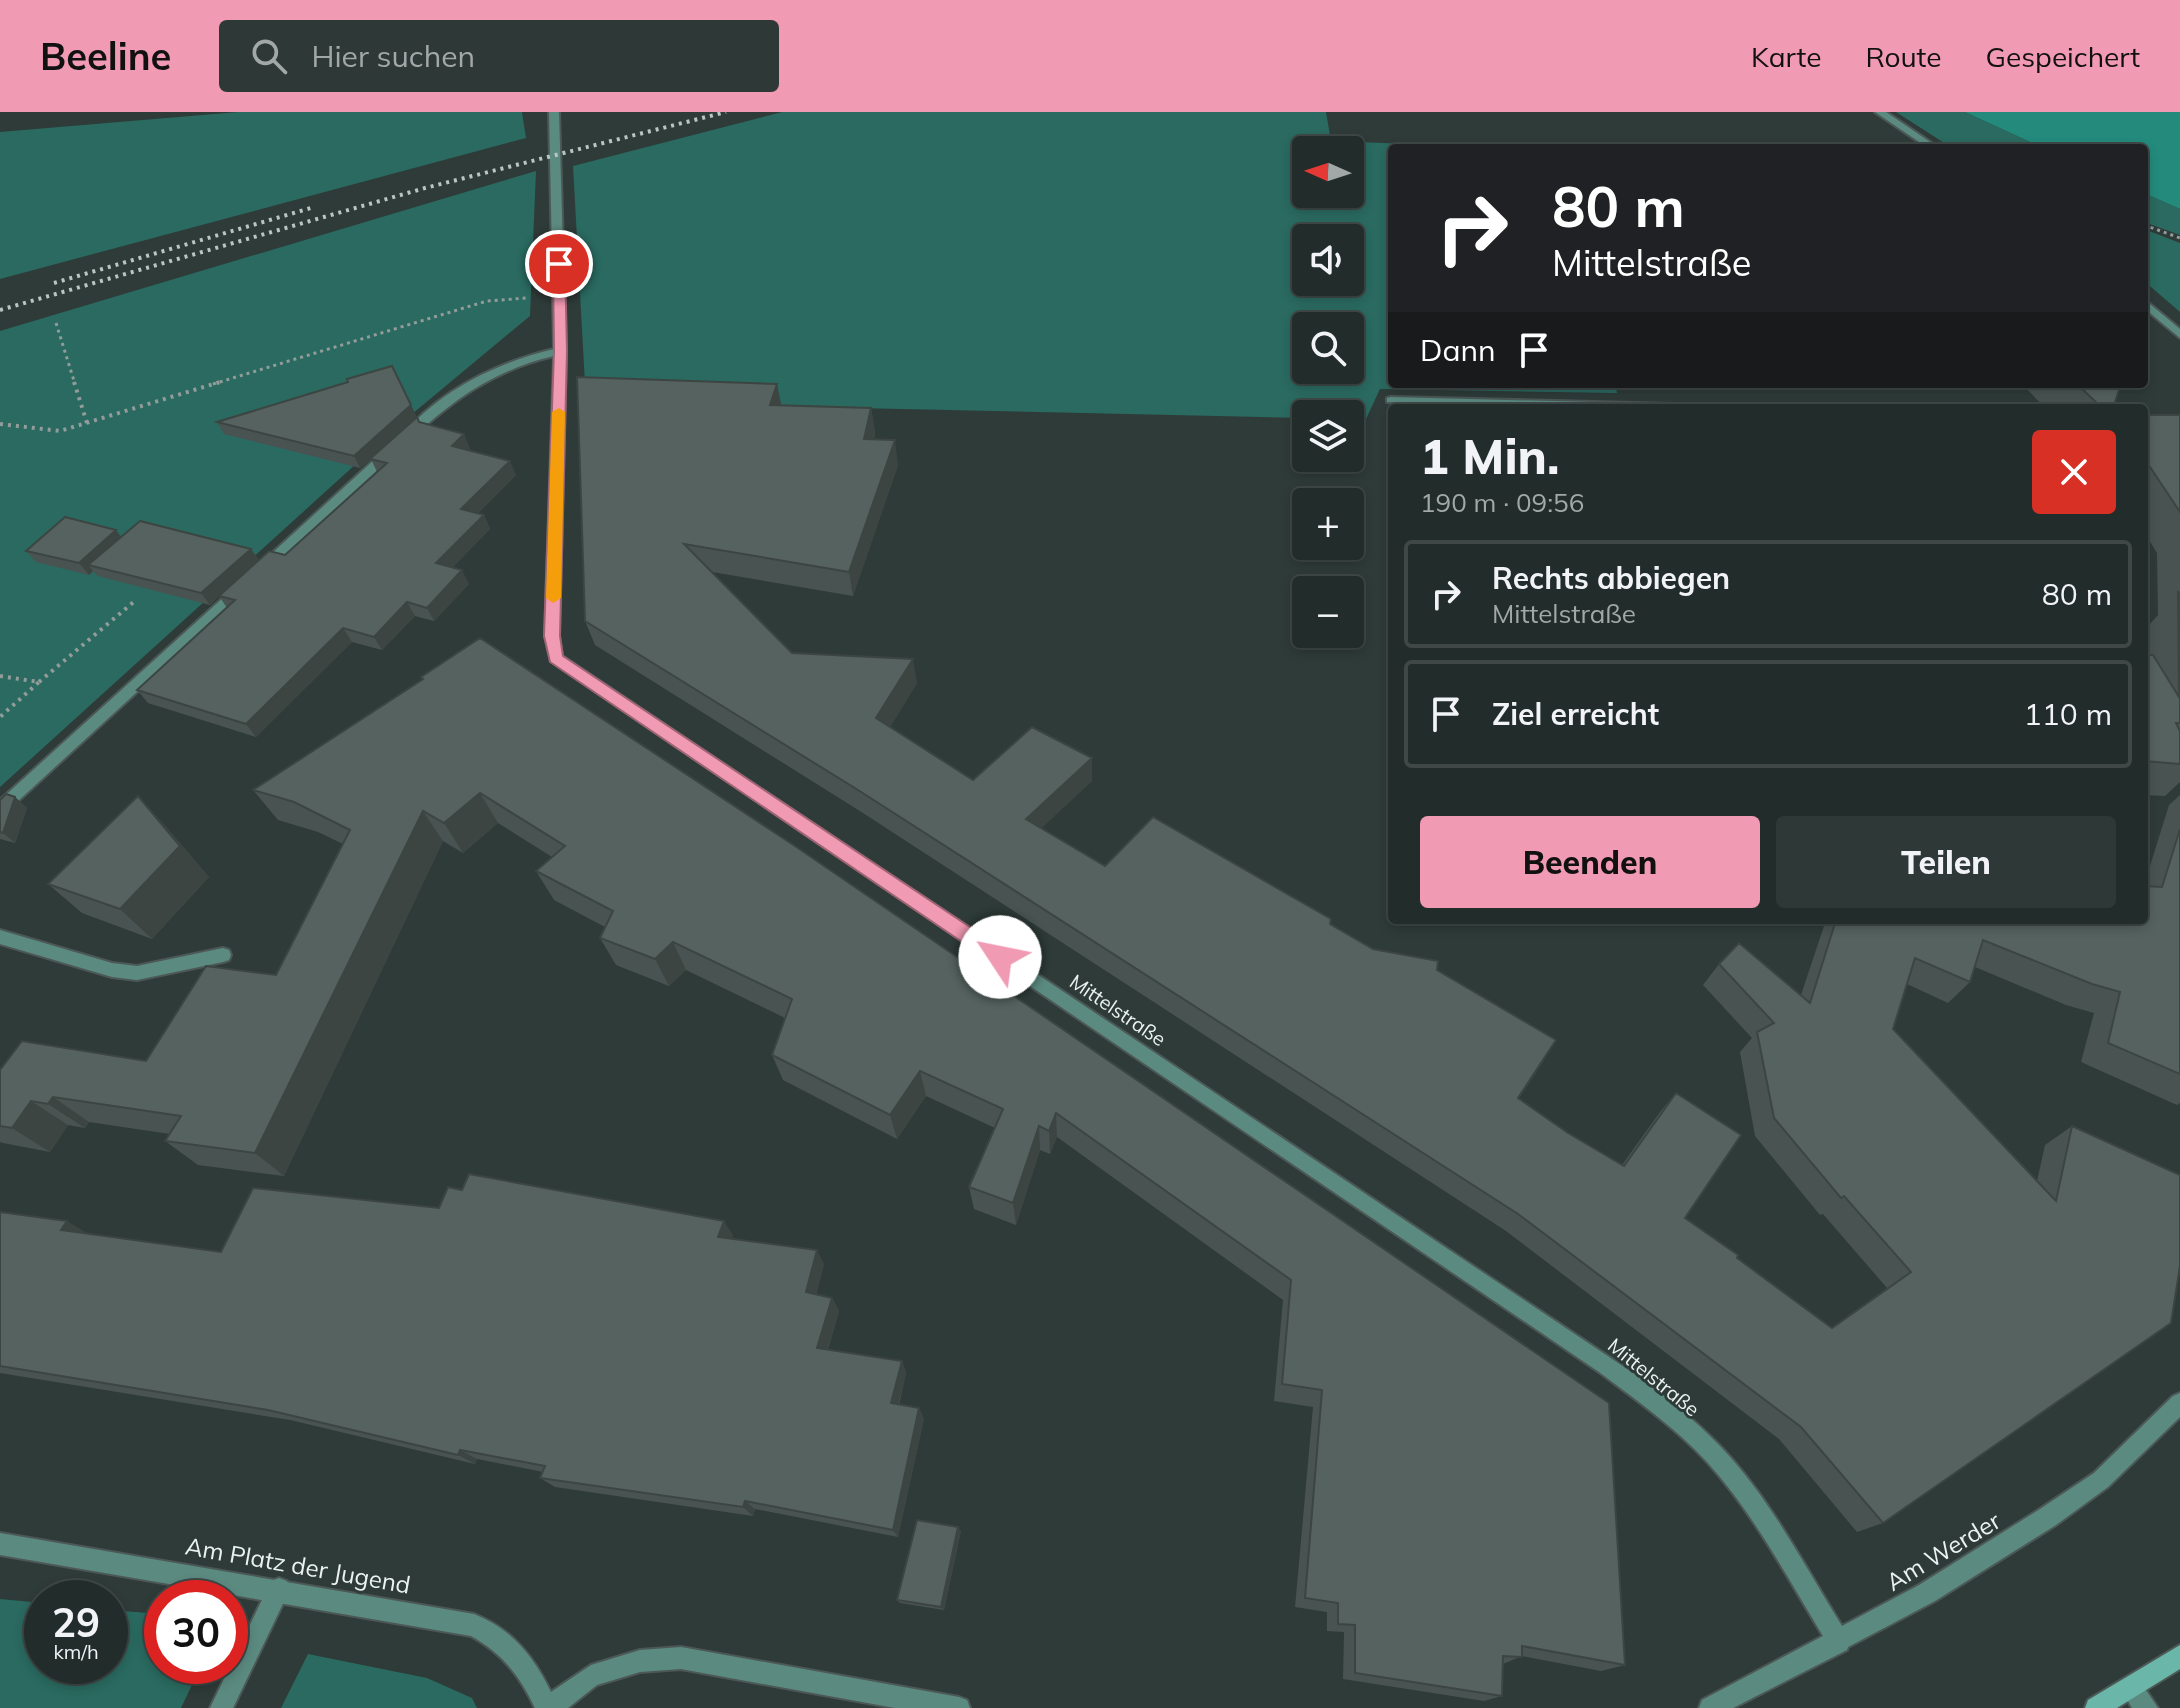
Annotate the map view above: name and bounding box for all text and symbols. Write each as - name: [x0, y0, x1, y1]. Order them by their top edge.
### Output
- search box: [219, 20, 779, 92]
- text: Beeline: [40, 32, 171, 80]
- icon: search: [247, 34, 291, 78]
- text: Hier suchen: [311, 37, 475, 75]
- text: Karte: [1751, 39, 1821, 74]
- text: Route: [1865, 39, 1942, 74]
- text: Gespeichert: [1986, 39, 2140, 74]
- north arrow: [1292, 136, 1364, 208]
- map controls: [1292, 136, 1364, 648]
- text: 80 m: [1552, 171, 1685, 241]
- icon: right: [1420, 176, 1524, 280]
- button: sound: [1292, 224, 1364, 296]
- pin: [525, 230, 593, 298]
- text: Mittelstraße: [1552, 240, 1751, 285]
- icon: arrive: [537, 242, 581, 286]
- button: search: [1292, 312, 1364, 384]
- icon: arrive: [1512, 328, 1556, 372]
- text: Dann: [1420, 331, 1496, 369]
- button: layers: [1292, 400, 1364, 472]
- text: 1 Min.: [1420, 426, 1560, 486]
- button: close: [2032, 430, 2116, 514]
- text: 190 m · 09:56: [1420, 486, 1584, 519]
- button: +: [1292, 488, 1364, 560]
- text: Rechts abbiegen: [1492, 559, 1730, 597]
- icon: right: [1424, 572, 1468, 616]
- text: 80 m: [2042, 575, 2112, 613]
- button: −: [1292, 576, 1364, 648]
- text: Mittelstraße: [1492, 597, 1636, 630]
- icon: arrive: [1424, 692, 1468, 736]
- text: Ziel erreicht: [1492, 695, 1659, 733]
- text: 110 m: [2024, 695, 2112, 733]
- button: Beenden: [1420, 816, 1760, 908]
- button: Teilen: [1776, 816, 2116, 908]
- position arrow: [958, 915, 1042, 999]
- street label: Mittelstraße: [1065, 969, 1171, 1051]
- street label: Mittelstraße: [1603, 1332, 1705, 1422]
- street label: Am Werder: [1880, 1505, 2006, 1597]
- street label: Am Platz der Jugend: [183, 1530, 413, 1600]
- speed limit sign: 30: [144, 1580, 248, 1684]
- text: 29: [52, 1597, 100, 1647]
- text: km/h: [53, 1639, 99, 1664]

